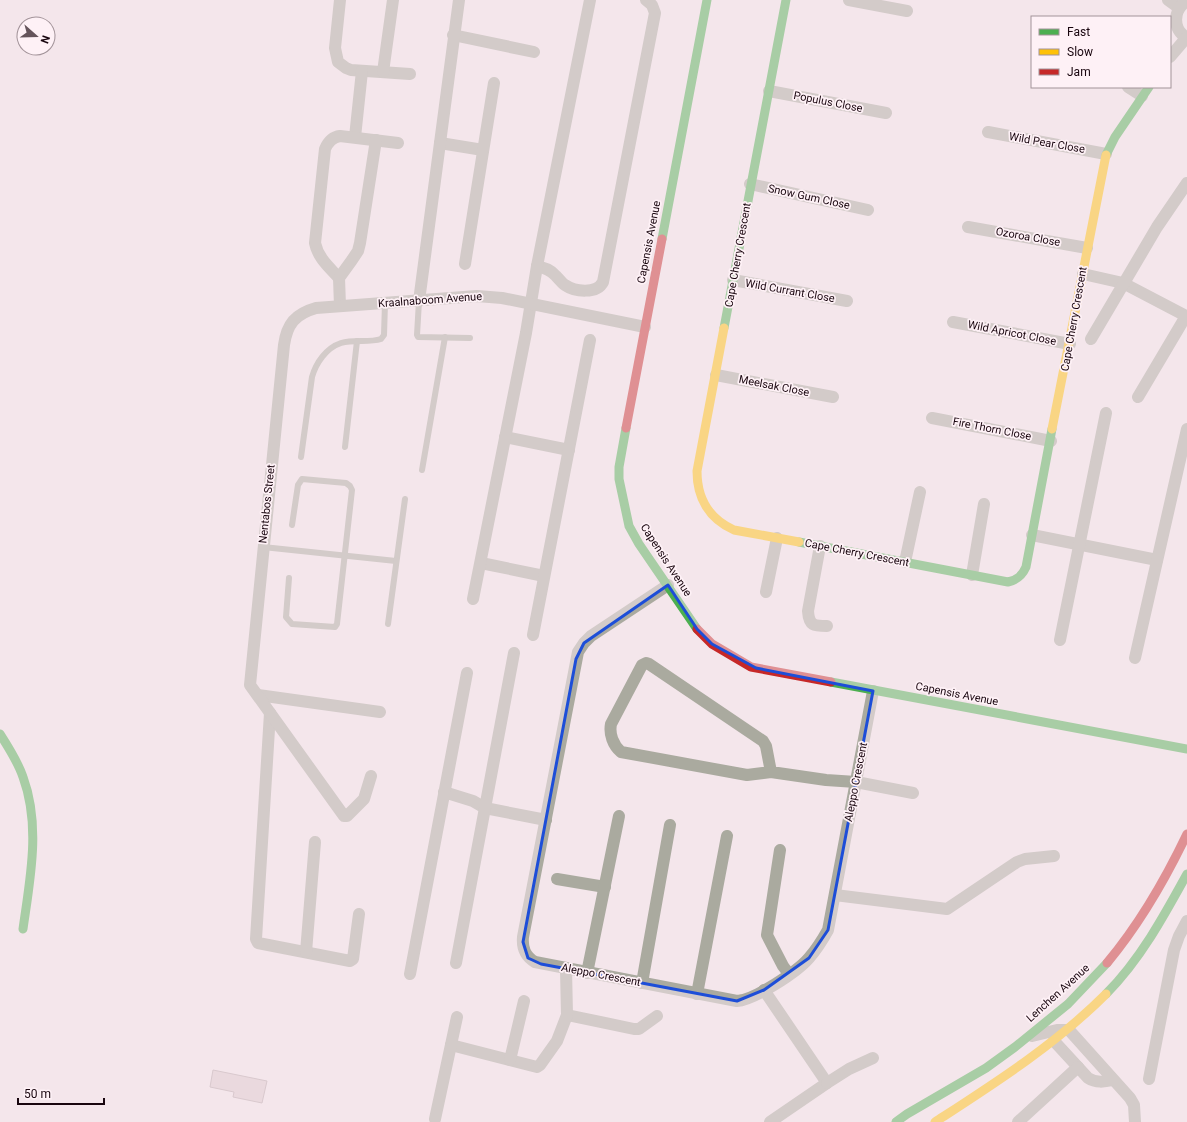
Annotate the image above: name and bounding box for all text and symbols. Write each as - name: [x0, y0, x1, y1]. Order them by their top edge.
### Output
- north arrow: [16, 16, 56, 56]
- legend: [1031, 16, 1171, 88]
- text: Fast: [1067, 25, 1090, 39]
- text: N: [37, 33, 52, 45]
- text: Slow: [1067, 45, 1093, 59]
- text: Jam: [1067, 65, 1091, 79]
- street label: Populus Close: [792, 89, 864, 115]
- street label: Wild Pear Close: [1008, 130, 1086, 156]
- street label: Snow Gum Close: [767, 182, 851, 212]
- street label: Capensis Avenue: [635, 199, 663, 284]
- street label: Cape Cherry Crescent: [722, 201, 754, 308]
- street label: Ozoroa Close: [995, 225, 1062, 249]
- street label: Cape Cherry Crescent: [1058, 265, 1090, 372]
- street label: Wild Currant Close: [744, 277, 836, 305]
- street label: Kraalnaboom Avenue: [378, 290, 483, 310]
- street label: Wild Apricot Close: [967, 318, 1057, 348]
- street label: Meelsak Close: [738, 373, 811, 399]
- street label: Fire Thorn Close: [952, 415, 1033, 443]
- street label: Nentabos Street: [256, 464, 278, 544]
- street label: Capensis Avenue: [638, 521, 694, 599]
- street label: Cape Cherry Crescent: [804, 537, 911, 570]
- street label: Capensis Avenue: [915, 680, 1000, 708]
- street label: Aleppo Crescent: [842, 741, 870, 823]
- street label: Aleppo Crescent: [560, 961, 642, 989]
- street label: Lenchen Avenue: [1024, 961, 1092, 1025]
- scale bar: [18, 1080, 104, 1106]
- text: 50 m: [24, 1087, 51, 1101]

